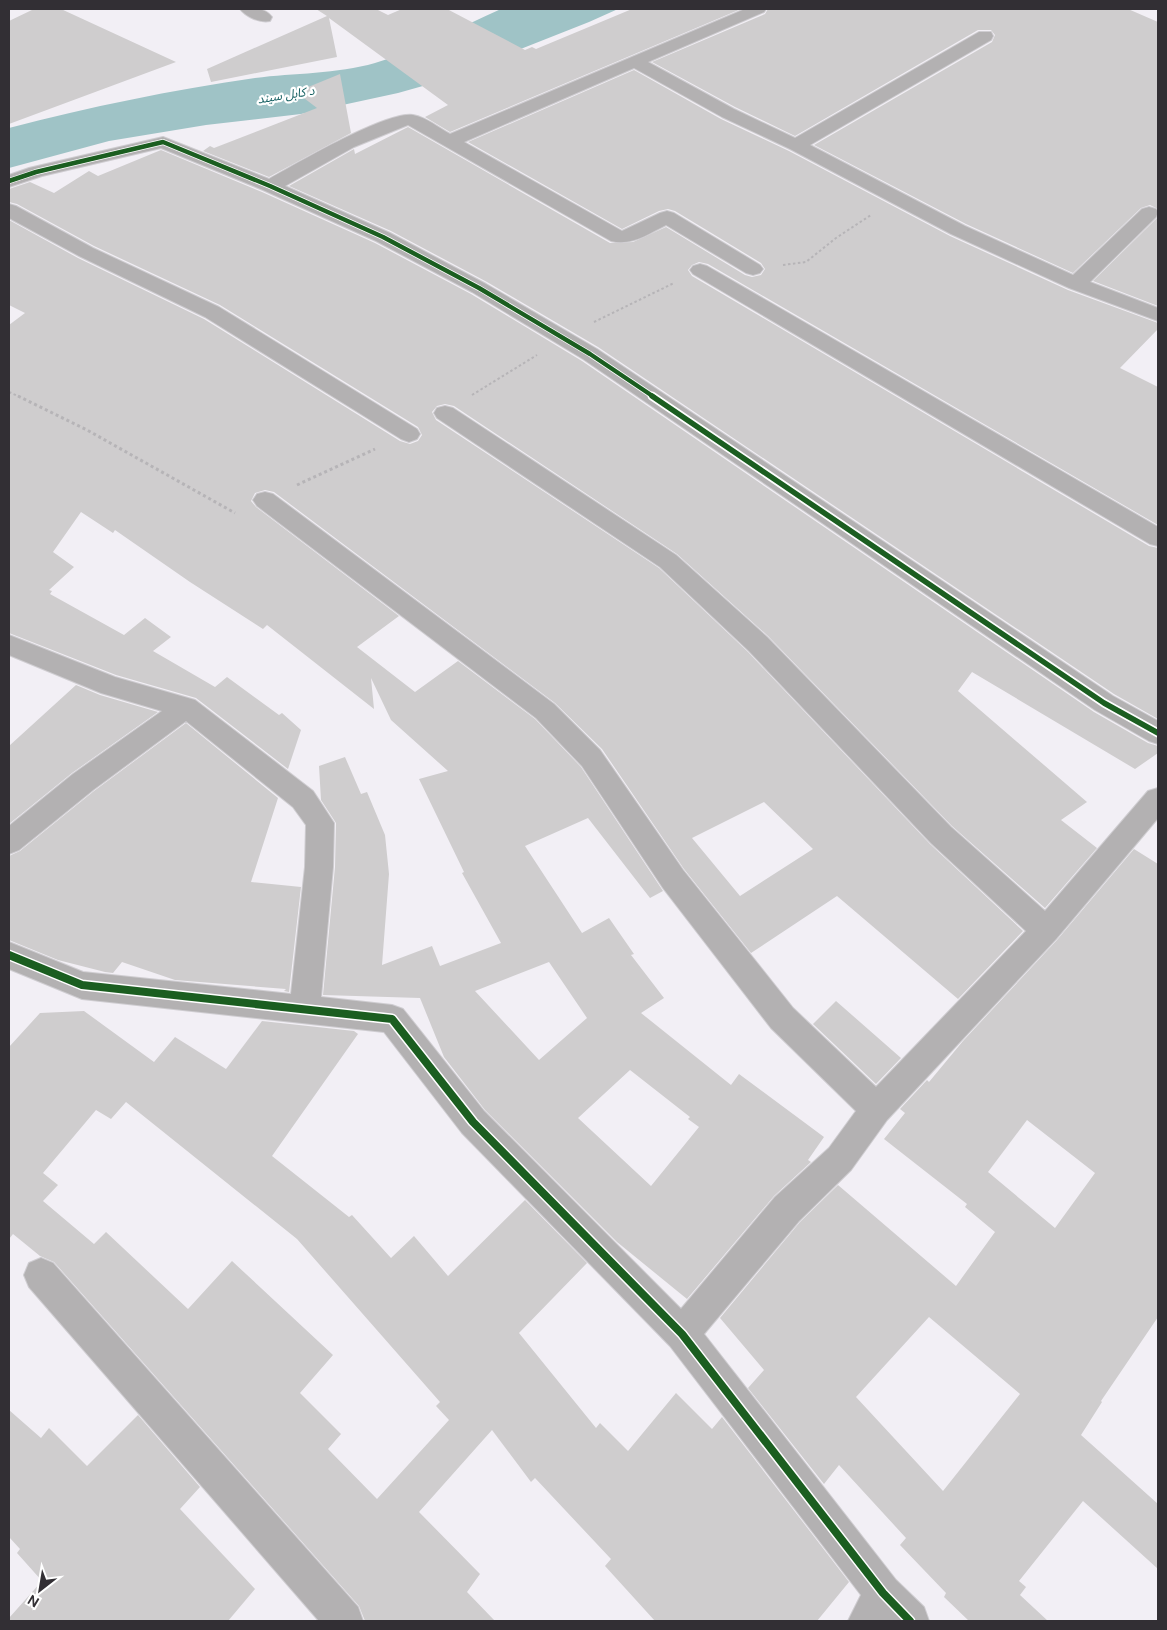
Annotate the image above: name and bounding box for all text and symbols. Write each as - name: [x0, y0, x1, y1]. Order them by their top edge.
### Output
- water label: د کابل سيند: [256, 83, 316, 107]
- north arrow: [15, 1565, 65, 1615]
- text: N: [24, 1591, 42, 1611]

